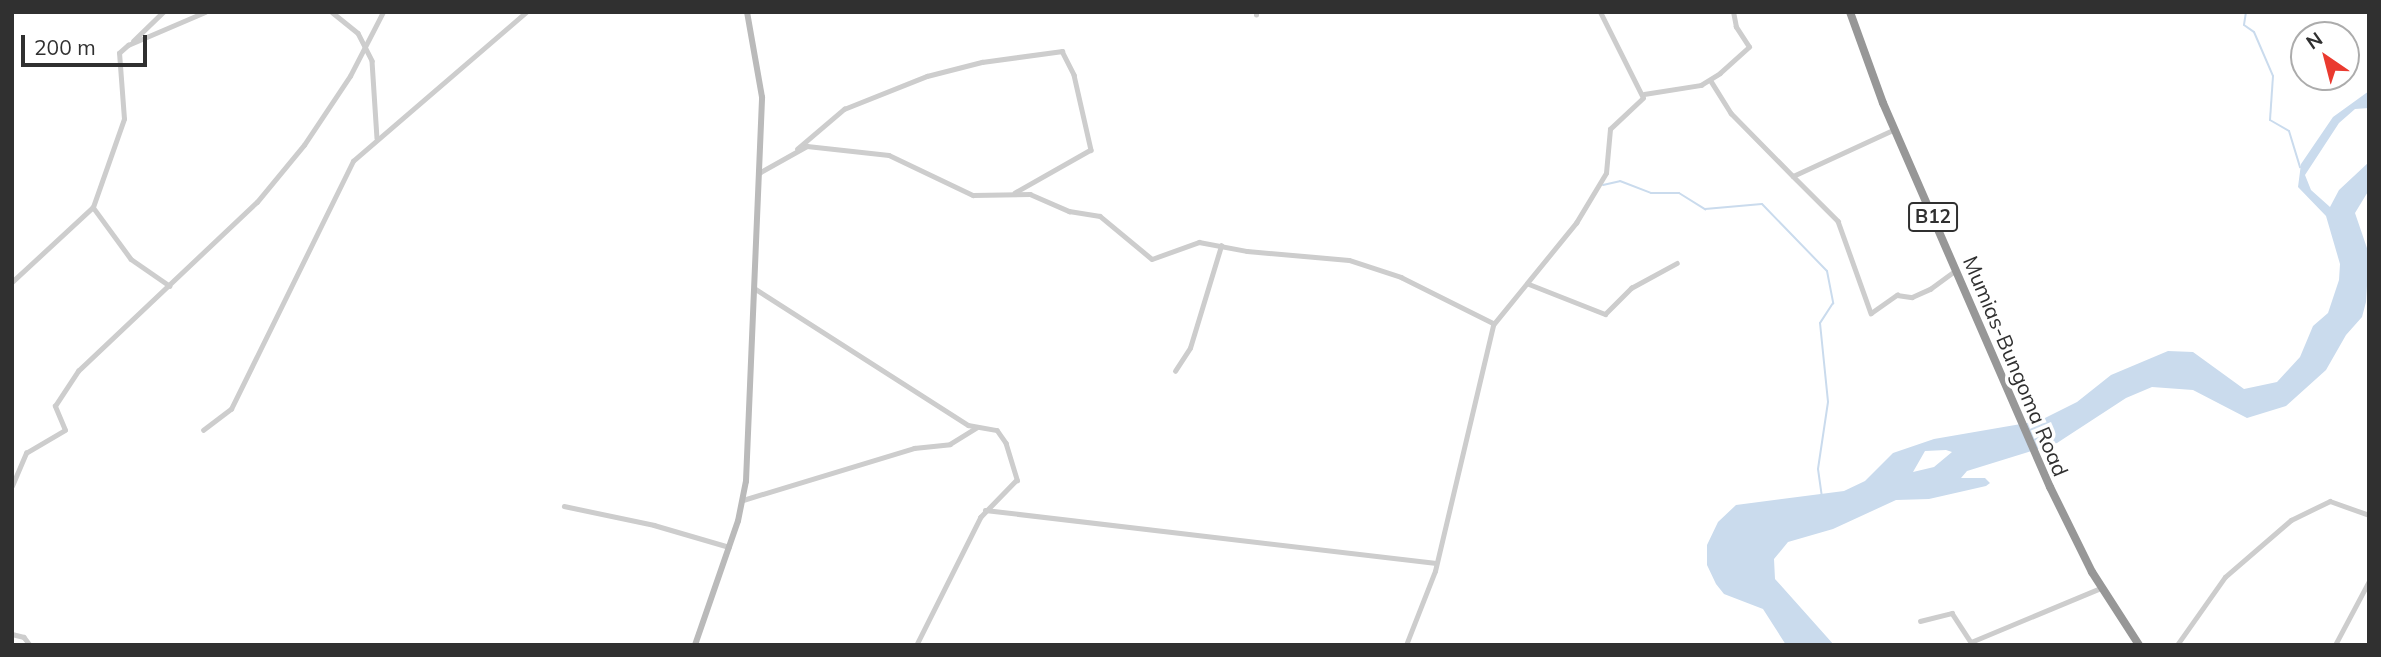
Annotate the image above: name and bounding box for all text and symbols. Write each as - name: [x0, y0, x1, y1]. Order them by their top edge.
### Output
- scale bar: [24, 21, 150, 65]
- north arrow: [2290, 21, 2360, 91]
- text: N: [2301, 26, 2327, 54]
- text: 200 m: [34, 34, 96, 60]
- road number: B12: [1907, 202, 1959, 232]
- street label: Mumias-Bungoma Road: [1958, 252, 2074, 480]

